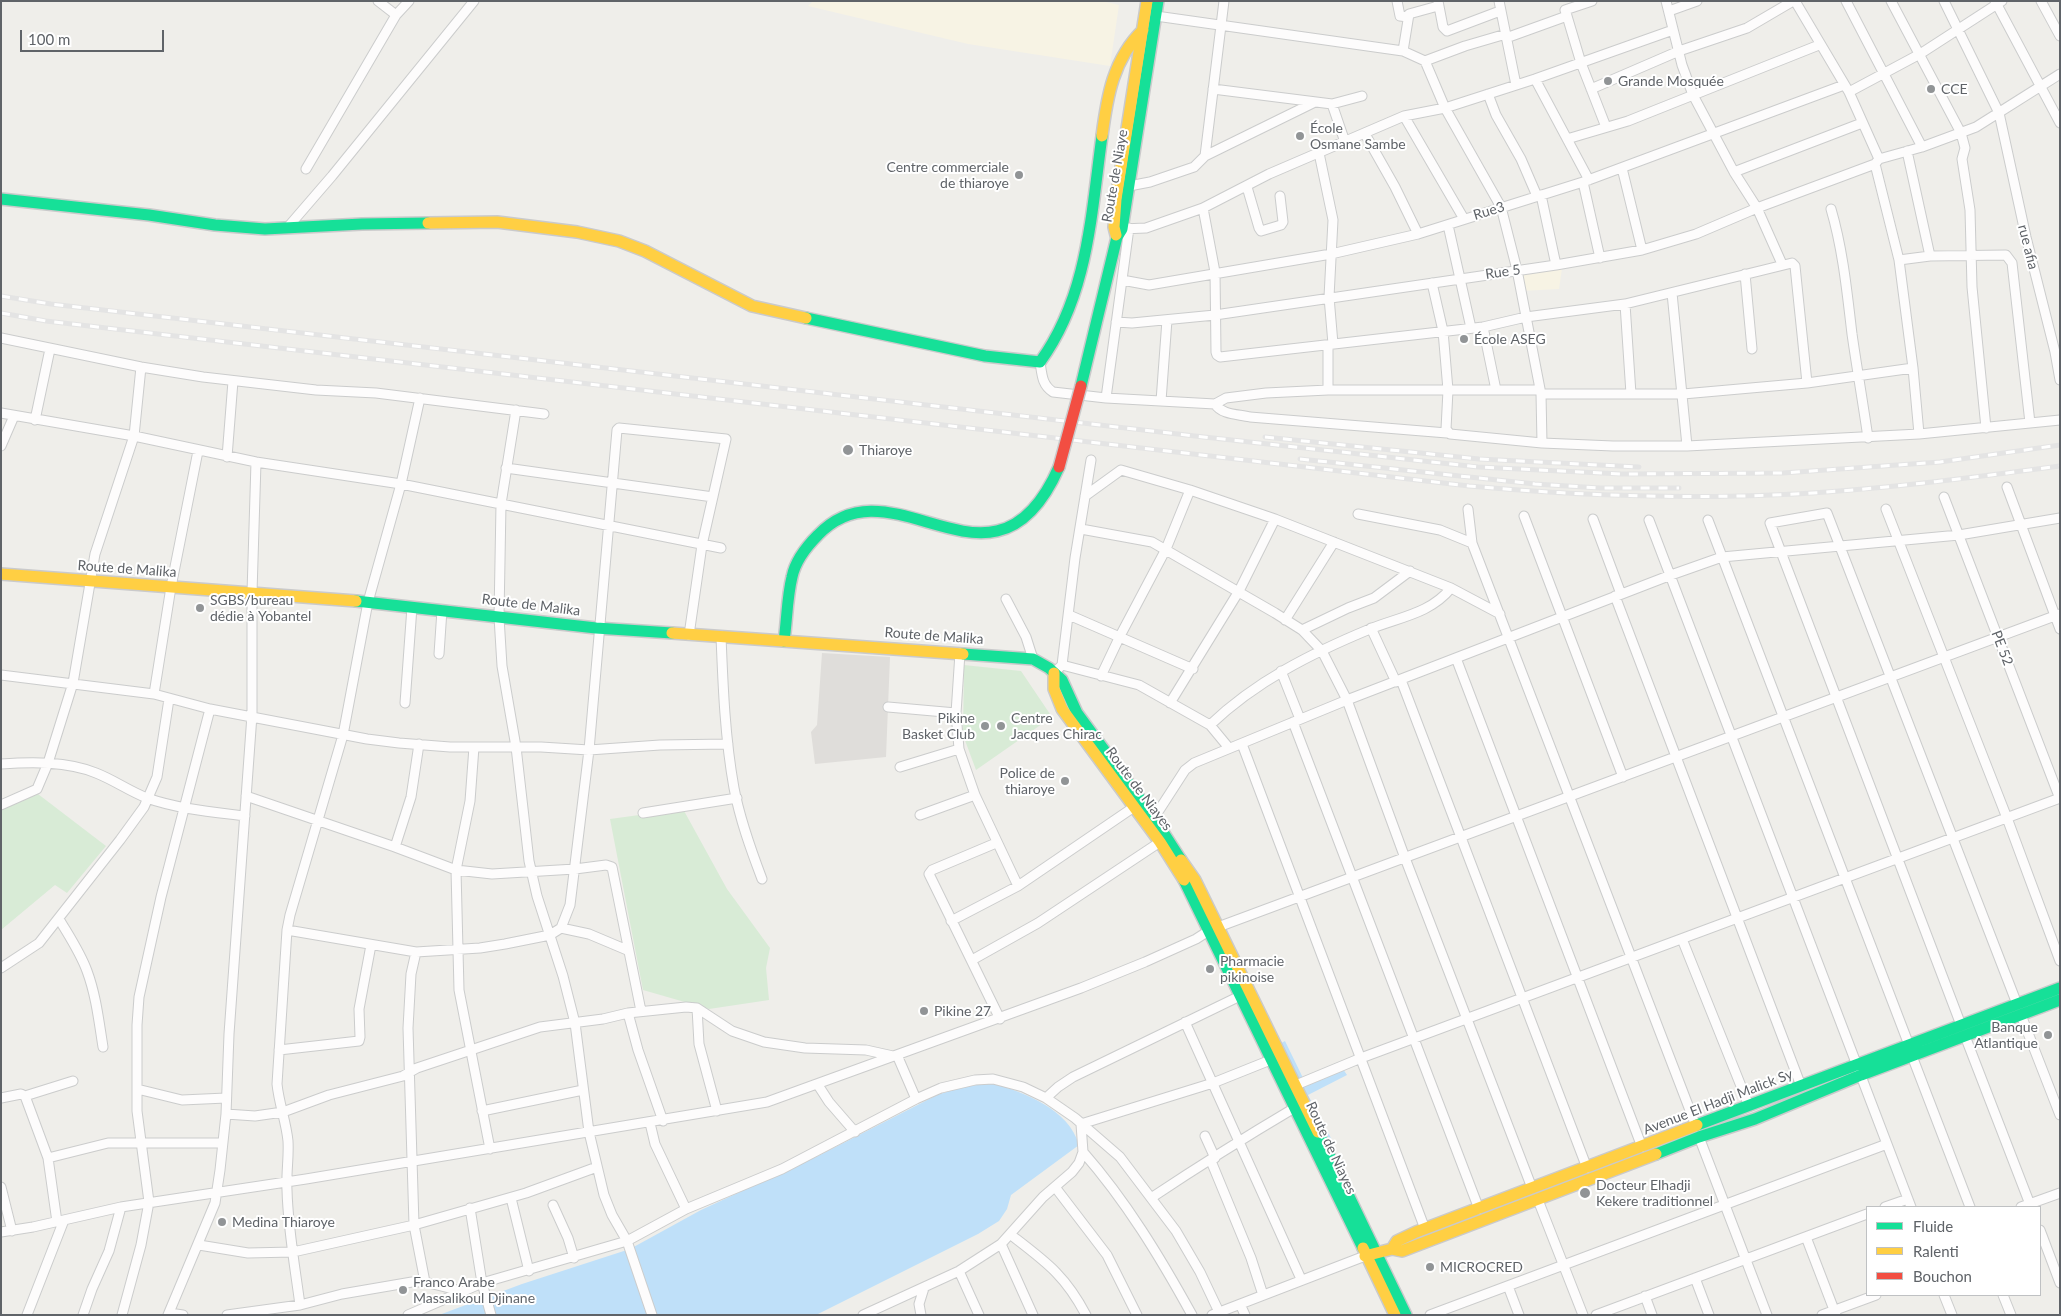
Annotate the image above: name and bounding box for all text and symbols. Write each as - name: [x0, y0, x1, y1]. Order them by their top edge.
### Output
- scale bar: [22, 20, 166, 52]
- text: 100 m: [28, 30, 70, 48]
- place label: Grande Mosquée: [1618, 73, 1724, 89]
- marker: Grande Mosquée: [1602, 75, 1614, 87]
- place label: CCE: [1941, 81, 1968, 97]
- marker: CCE: [1925, 83, 1937, 95]
- place label: École Osmane Sambe: [1310, 120, 1406, 152]
- street label: Route de Niaye: [1099, 128, 1131, 224]
- marker: École Osmane Sambe: [1294, 130, 1306, 142]
- place label: Centre commerciale de thiaroye: [886, 159, 1009, 192]
- marker: Centre commerciale de thiaroye: [1013, 169, 1025, 181]
- street label: Rue3: [1471, 198, 1507, 224]
- street label: rue afia: [2014, 223, 2042, 271]
- street label: Rue 5: [1484, 261, 1522, 283]
- place label: École ASEG: [1474, 331, 1546, 347]
- marker: École ASEG: [1458, 333, 1470, 345]
- place label: Thiaroye: [859, 442, 912, 458]
- marker: Thiaroye: [841, 443, 855, 457]
- street label: Route de Malika: [77, 557, 177, 581]
- street label: Route de Malika: [481, 591, 581, 619]
- place label: SGBS/bureau dédie à Yobantel: [210, 592, 311, 624]
- marker: SGBS/bureau dédie à Yobantel: [194, 602, 206, 614]
- street label: Route de Malika: [884, 624, 984, 648]
- street label: PE 52: [1988, 628, 2016, 668]
- place label: Pikine Basket Club: [902, 710, 975, 742]
- place label: Centre Jacques Chirac: [1011, 710, 1102, 742]
- marker: Pikine Basket Club: [979, 720, 991, 732]
- marker: Centre Jacques Chirac: [995, 720, 1007, 732]
- street label: Route de Niayes: [1102, 744, 1176, 834]
- place label: Police de thiaroye: [1000, 765, 1055, 798]
- marker: Police de thiaroye: [1059, 775, 1071, 787]
- place label: Pharmacie pikinoise: [1220, 953, 1284, 986]
- marker: Pharmacie pikinoise: [1204, 963, 1216, 975]
- place label: Pikine 27: [934, 1003, 991, 1019]
- marker: Pikine 27: [918, 1005, 930, 1017]
- place label: Banque Atlantique: [1974, 1019, 2038, 1052]
- marker: Banque Atlantique: [2042, 1029, 2054, 1041]
- street label: Avenue El Hadji Malick Sy: [1641, 1066, 1795, 1138]
- street label: Route de Niayes: [1302, 1099, 1360, 1197]
- place label: Docteur Elhadji Kekere traditionnel: [1596, 1177, 1713, 1210]
- marker: Docteur Elhadji Kekere traditionnel: [1578, 1186, 1592, 1200]
- legend: [1866, 1206, 2041, 1296]
- place label: Medina Thiaroye: [232, 1214, 335, 1230]
- marker: Medina Thiaroye: [216, 1216, 228, 1228]
- text: Fluide: [1913, 1217, 1953, 1235]
- text: Ralenti: [1913, 1242, 1959, 1260]
- place label: MICROCRED: [1440, 1259, 1523, 1275]
- marker: MICROCRED: [1424, 1261, 1436, 1273]
- text: Bouchon: [1913, 1267, 1972, 1285]
- place label: Franco Arabe Massalikoul Djinane: [413, 1274, 535, 1306]
- marker: Franco Arabe Massalikoul Djinane: [397, 1284, 409, 1296]

